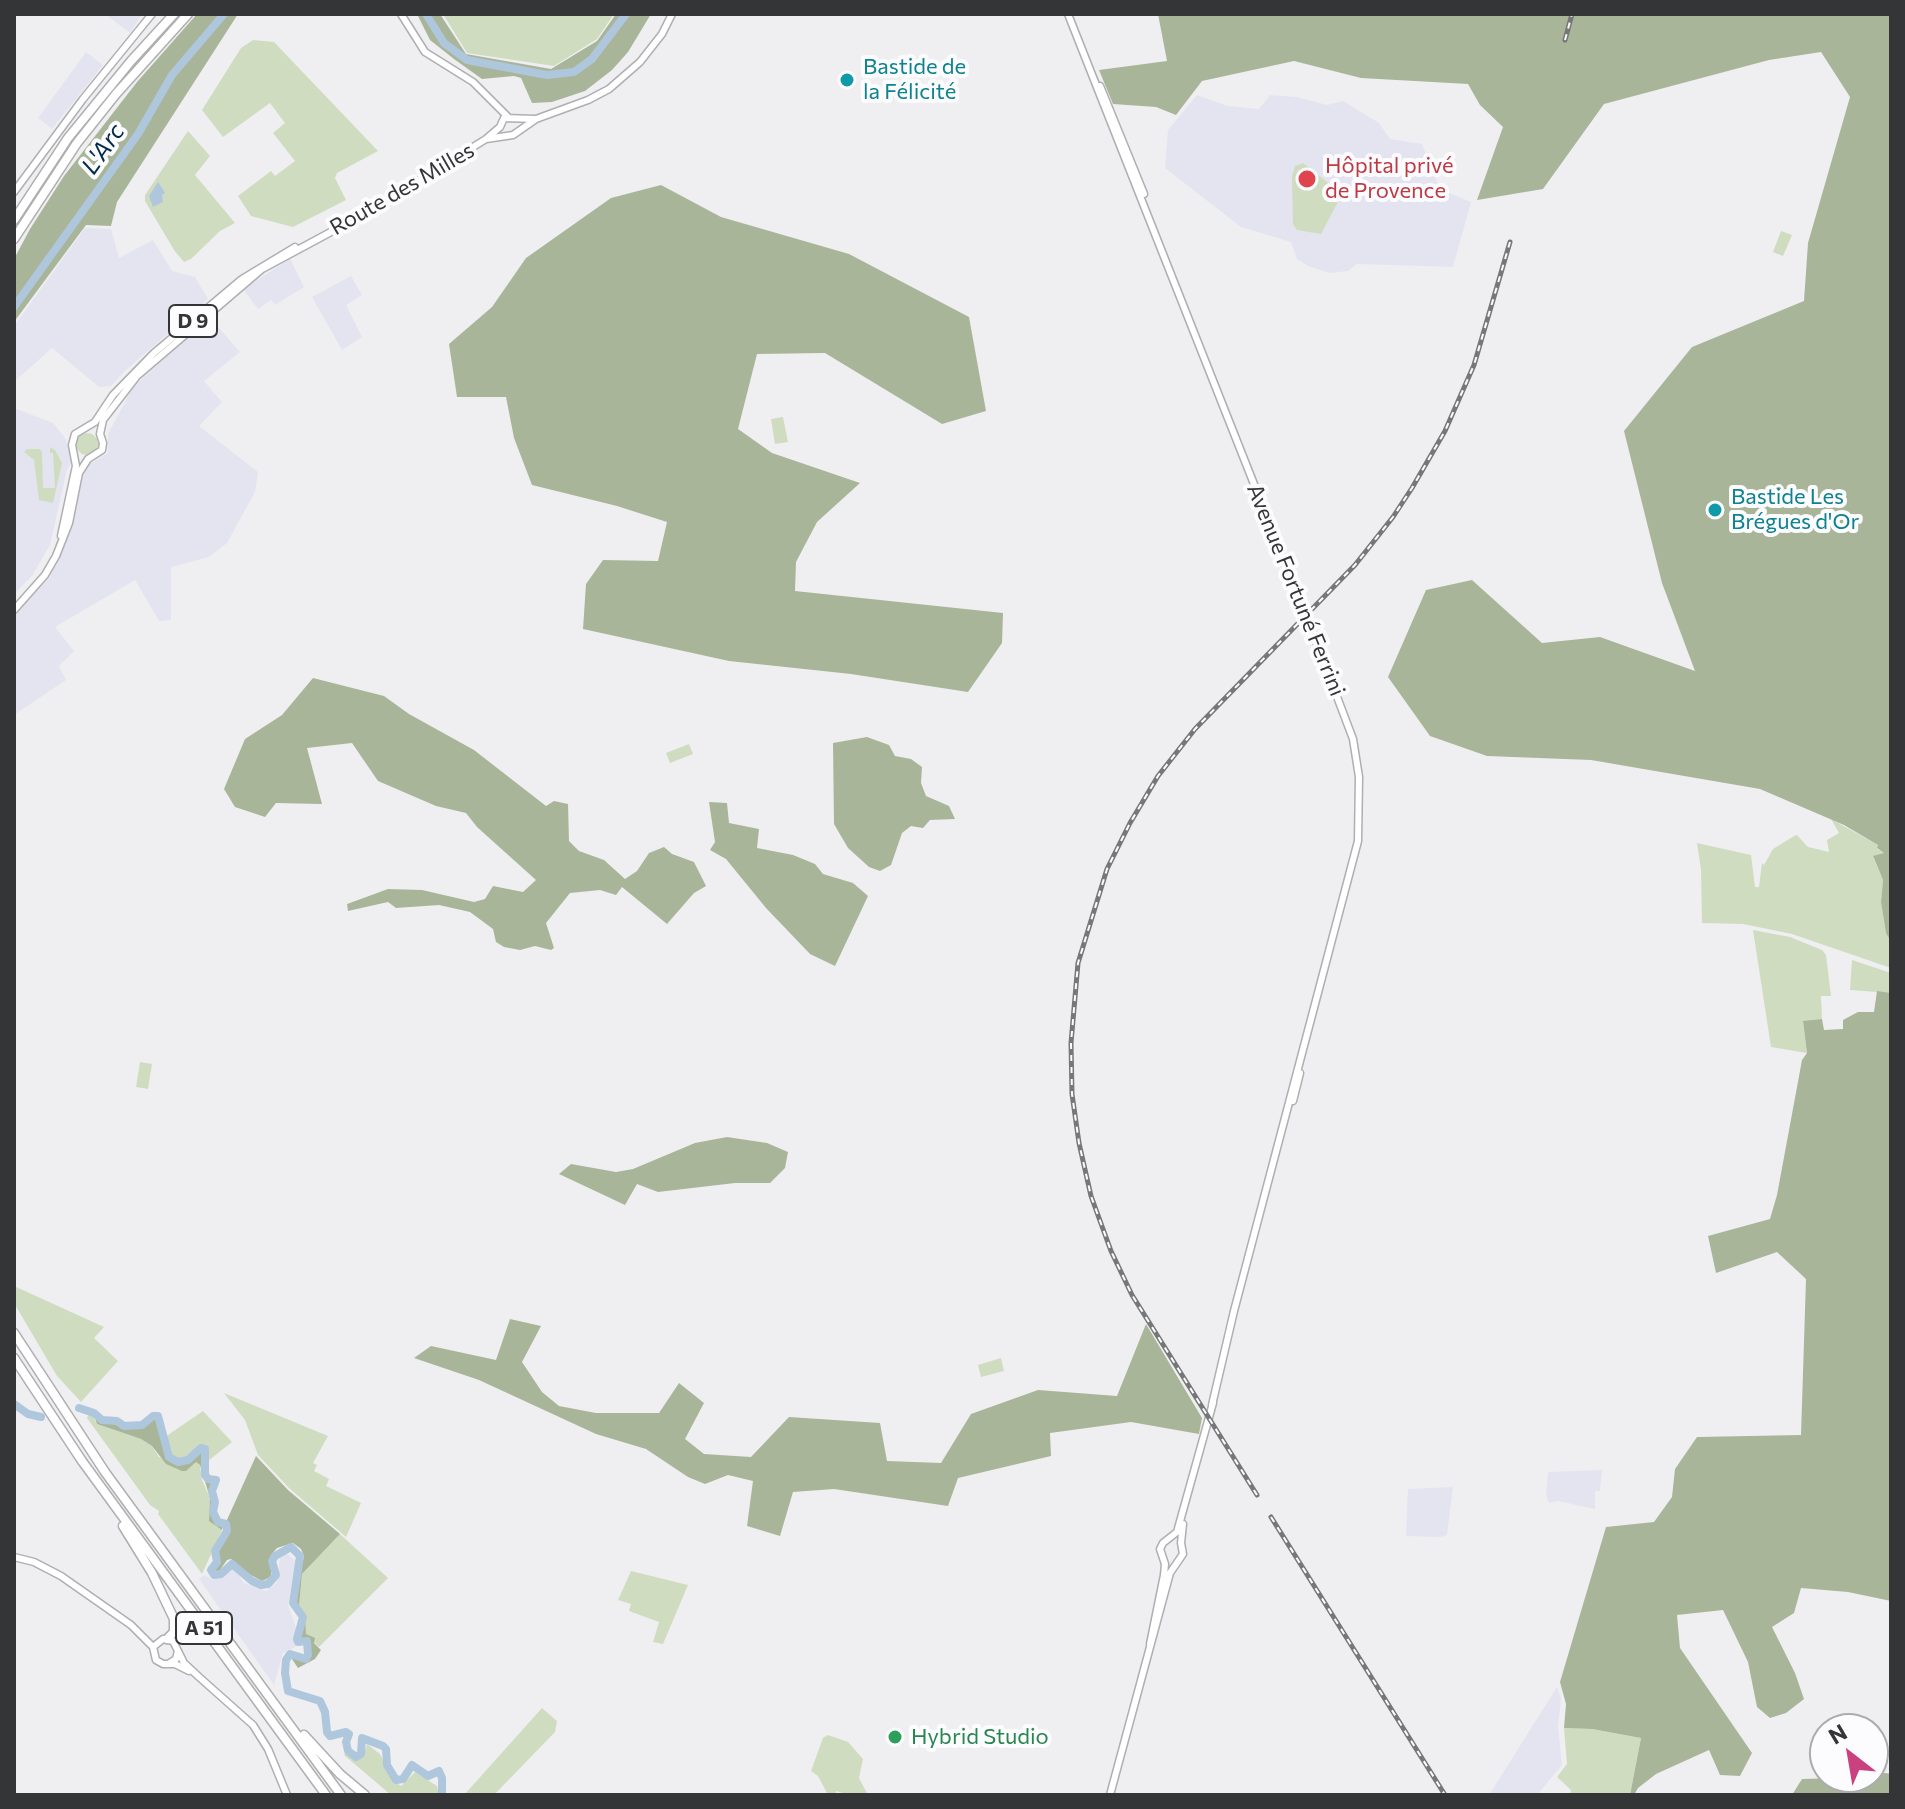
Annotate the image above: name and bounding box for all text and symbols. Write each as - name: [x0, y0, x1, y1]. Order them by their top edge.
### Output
- place label: Bastide de la Félicité: [863, 54, 966, 106]
- marker: Bastide de la Félicité: [838, 71, 856, 89]
- water label: L'Arc: [75, 118, 131, 180]
- street label: Route des Milles: [325, 137, 479, 241]
- place label: Hôpital privé de Provence: [1325, 153, 1454, 204]
- marker: Hôpital privé de Provence: [1296, 168, 1318, 190]
- road number: D 9: [169, 305, 217, 337]
- street label: Avenue Fortuné Ferrini: [1241, 480, 1351, 700]
- place label: Bastide Les Brégues d'Or: [1731, 484, 1859, 536]
- marker: Bastide Les Brégues d'Or: [1706, 501, 1724, 519]
- road number: A 51: [176, 1612, 232, 1644]
- north arrow: [1809, 1713, 1889, 1793]
- text: N: [1823, 1718, 1851, 1750]
- place label: Hybrid Studio: [911, 1724, 1049, 1750]
- marker: Hybrid Studio: [886, 1728, 904, 1746]

